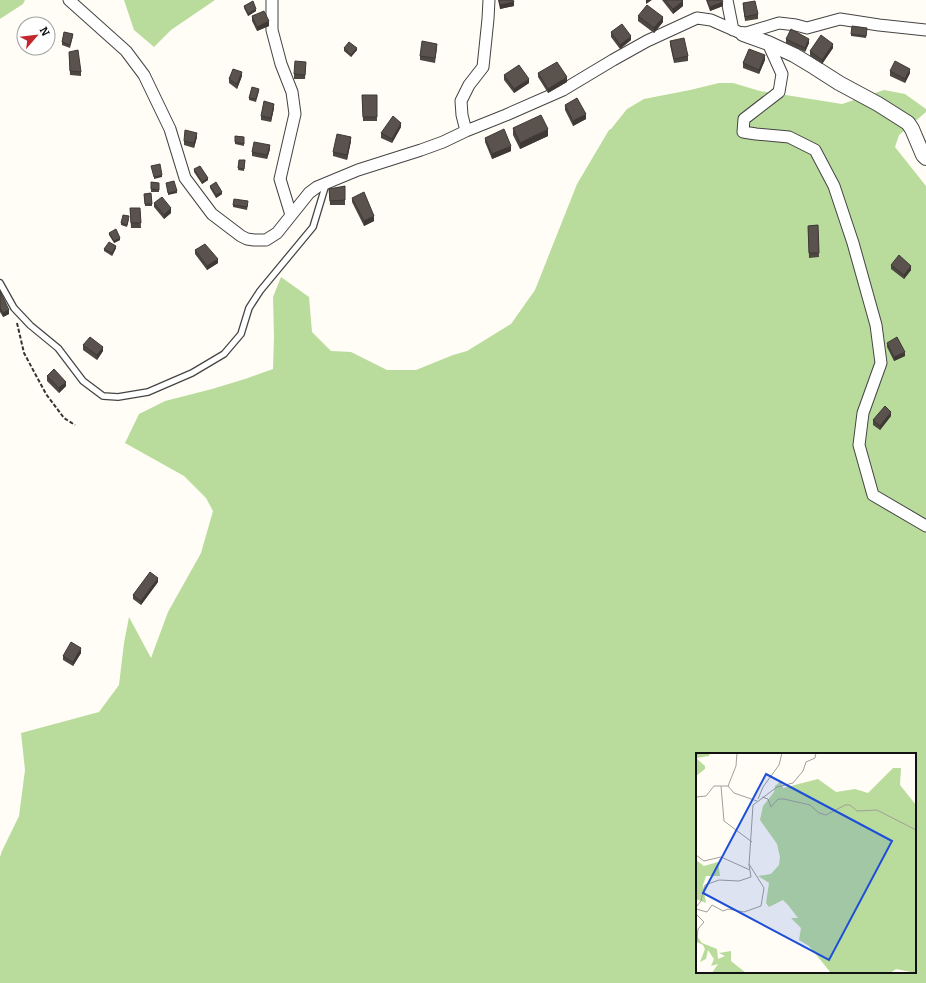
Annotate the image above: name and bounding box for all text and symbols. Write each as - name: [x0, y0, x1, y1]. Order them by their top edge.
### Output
- north arrow: [16, 16, 56, 56]
- text: N: [37, 25, 52, 39]
- inset map: [696, 753, 916, 973]

